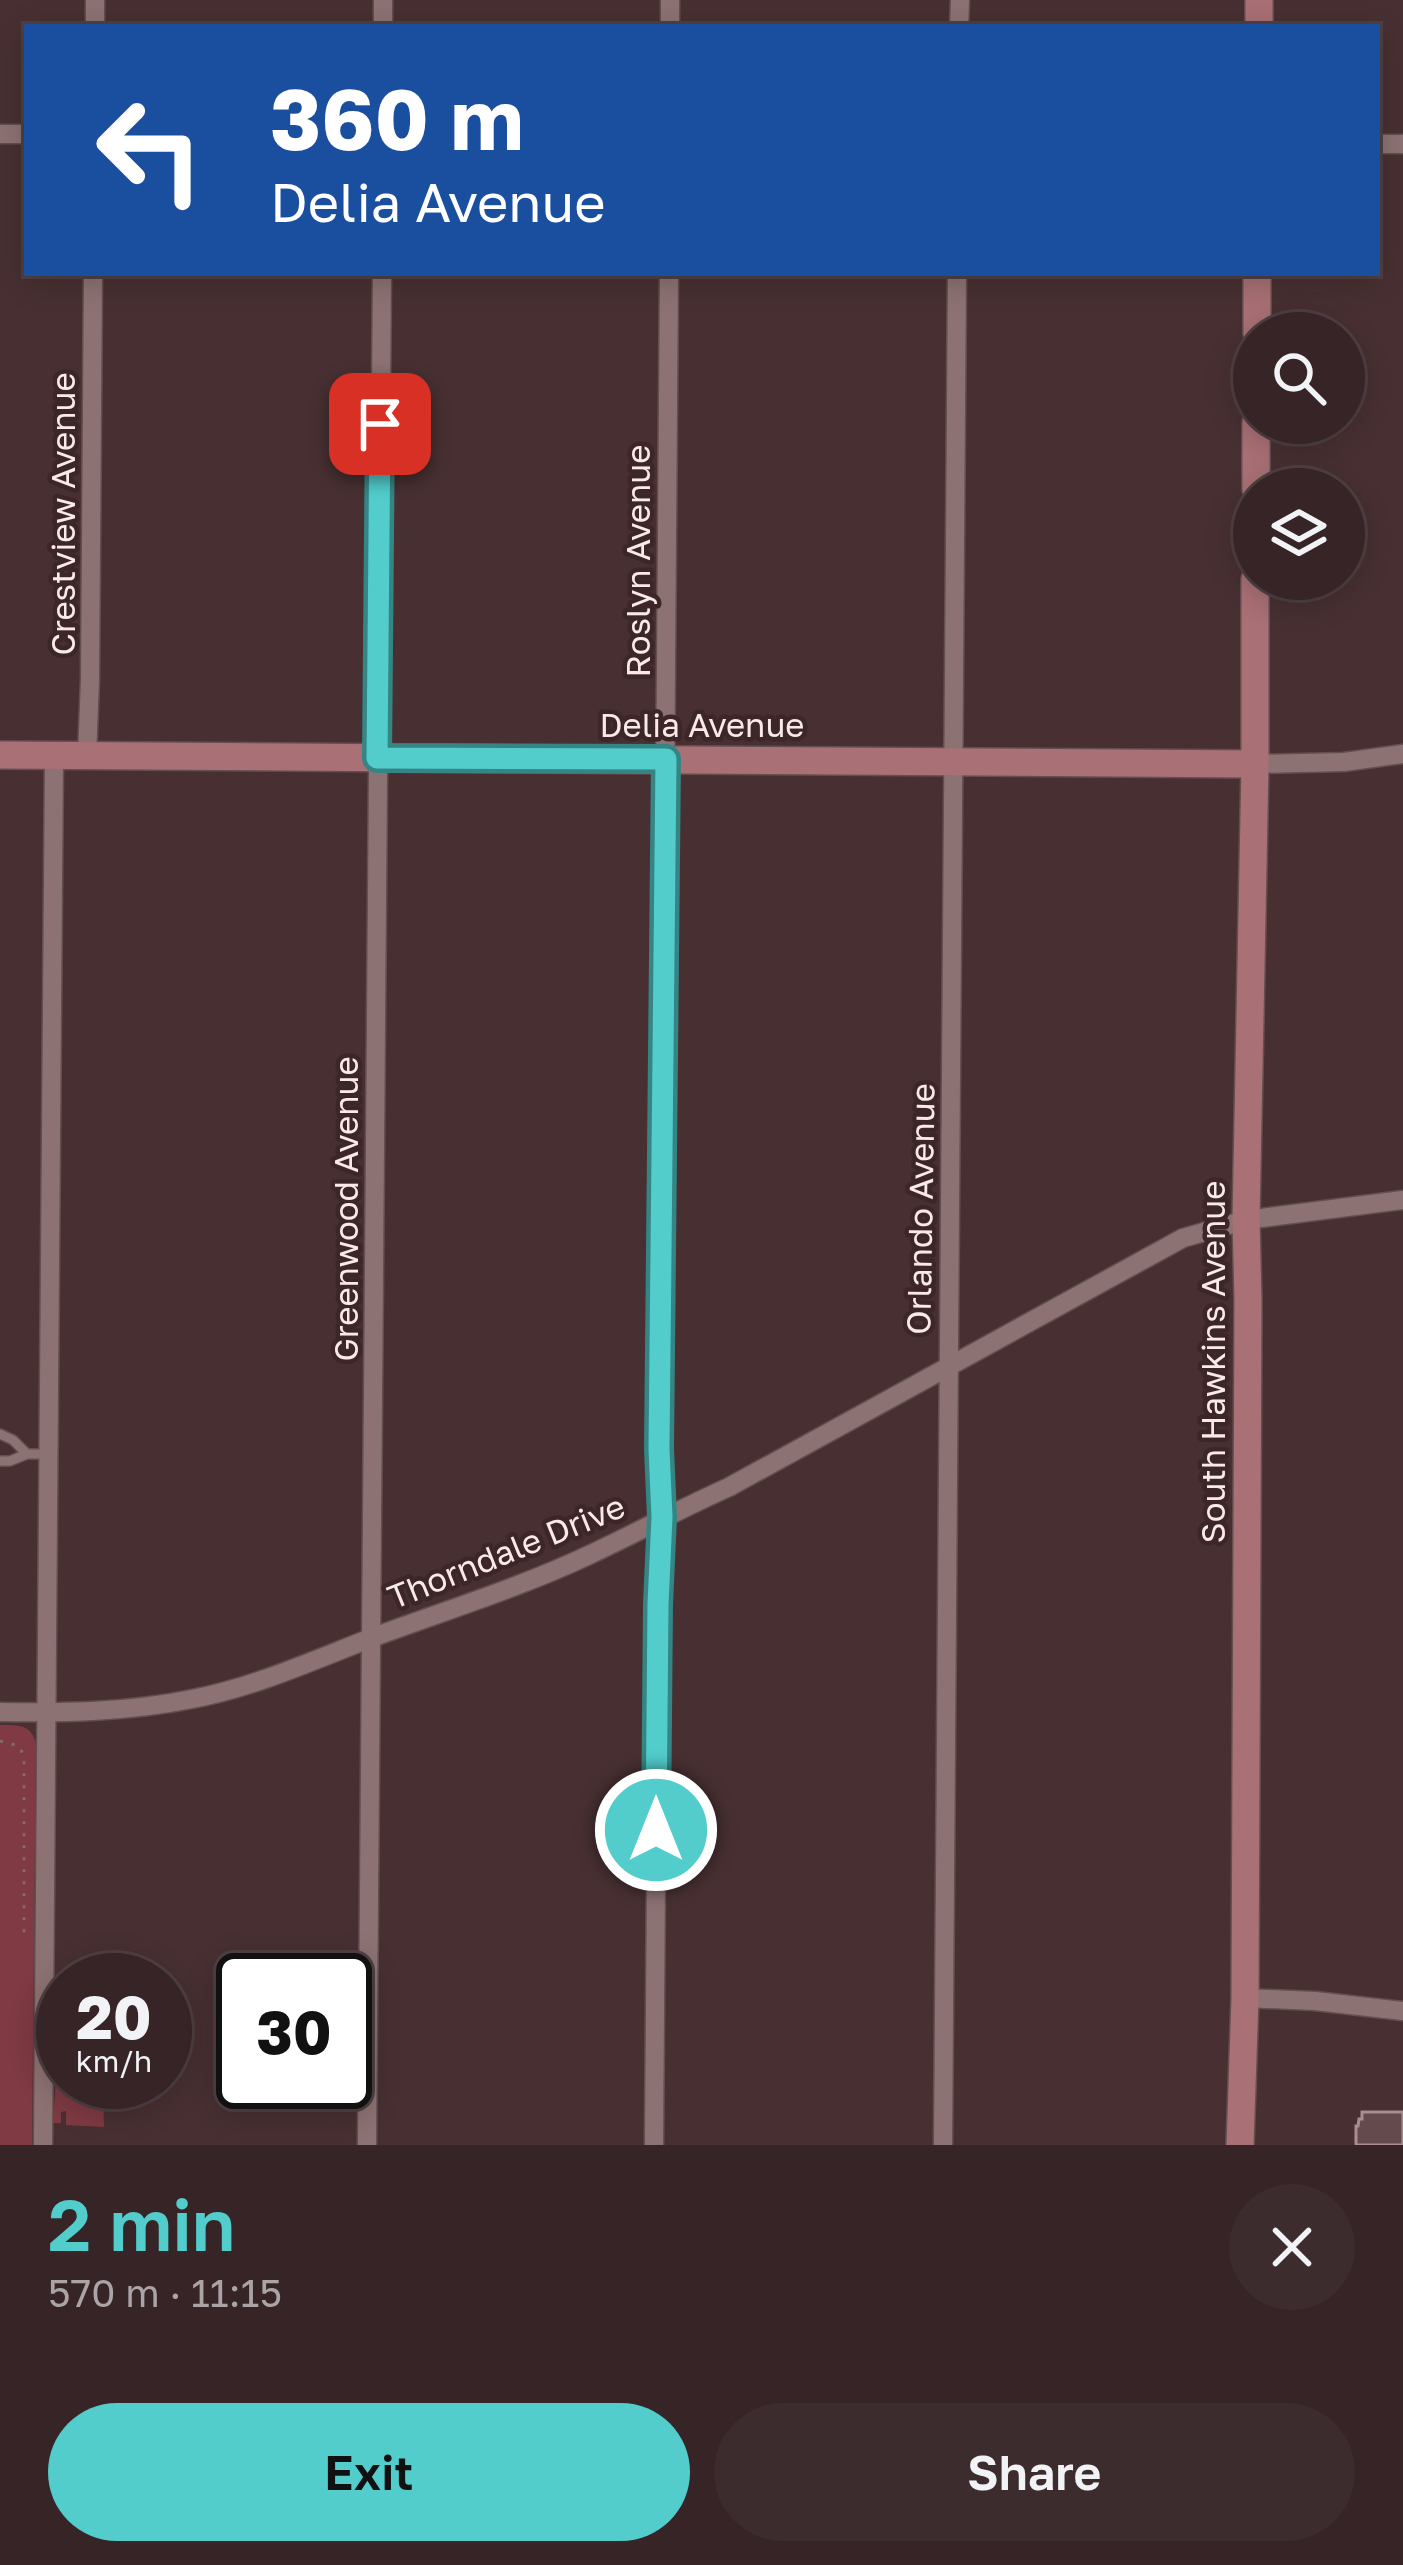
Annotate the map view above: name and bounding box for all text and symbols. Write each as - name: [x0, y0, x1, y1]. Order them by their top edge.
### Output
- text: 360 m: [270, 68, 524, 168]
- icon: left: [72, 72, 228, 228]
- text: Delia Avenue: [270, 169, 606, 234]
- map controls: [1233, 312, 1365, 600]
- button: search: [1233, 312, 1365, 444]
- street label: Crestview Avenue: [43, 372, 82, 656]
- pin: [329, 373, 431, 475]
- icon: arrive: [347, 391, 413, 457]
- street label: Roslyn Avenue: [618, 445, 657, 677]
- button: layers: [1233, 468, 1365, 600]
- street label: Delia Avenue: [599, 705, 805, 744]
- street label: Greenwood Avenue: [326, 1056, 365, 1362]
- street label: Orlando Avenue: [898, 1083, 942, 1335]
- street label: South Hawkins Avenue: [1193, 1181, 1232, 1543]
- street label: Thorndale Drive: [382, 1486, 630, 1616]
- position arrow: [593, 1767, 719, 1893]
- speed limit sign: 30: [216, 1953, 372, 2109]
- text: 20: [76, 1980, 152, 2052]
- text: km/h: [76, 2043, 152, 2079]
- text: 2 min: [48, 2180, 235, 2267]
- button: close: [1229, 2184, 1355, 2310]
- text: 570 m · 11:15: [48, 2269, 282, 2316]
- button: Exit: [48, 2403, 690, 2541]
- button: Share: [714, 2403, 1355, 2541]

